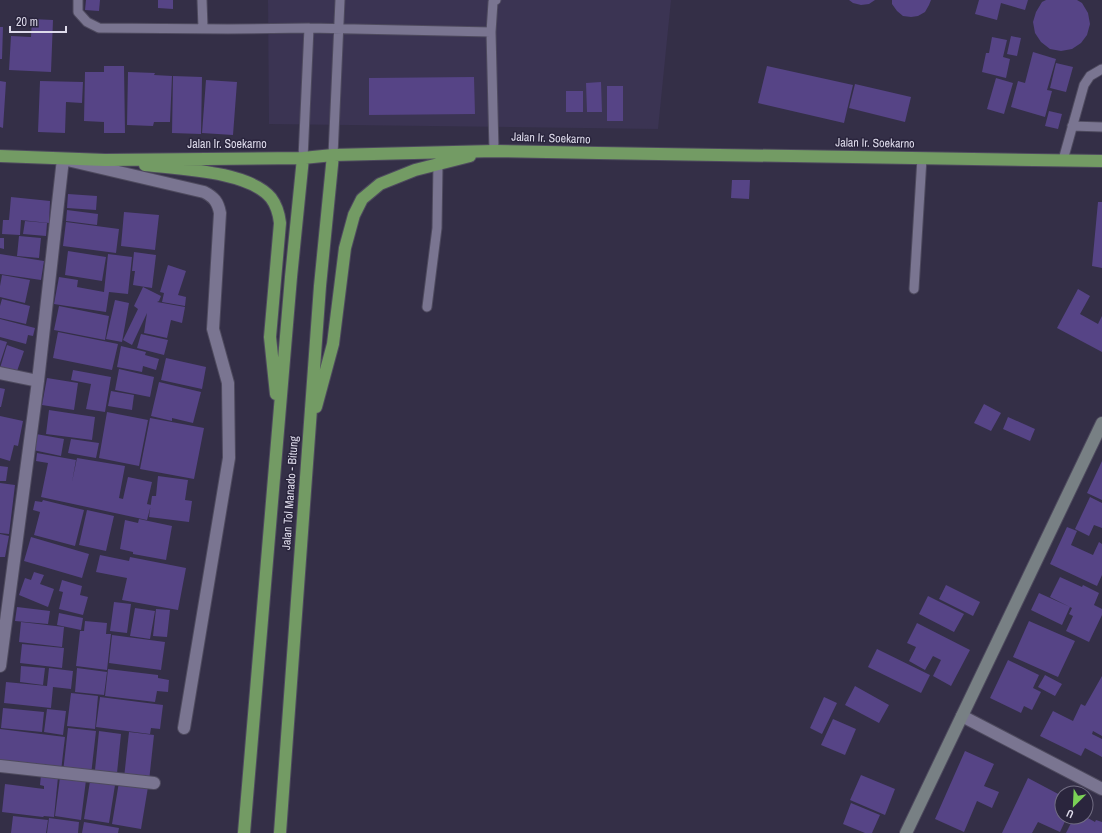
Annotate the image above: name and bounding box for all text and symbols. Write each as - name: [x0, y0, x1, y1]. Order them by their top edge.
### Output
- scale bar: [10, 8, 66, 34]
- text: 20 m: [16, 14, 38, 30]
- street label: Jalan Ir. Soekarno: [511, 129, 591, 147]
- street label: Jalan Ir. Soekarno: [835, 134, 915, 152]
- street label: Jalan Ir. Soekarno: [187, 136, 267, 152]
- street label: Jalan Tol Manado - Bitung: [278, 435, 302, 551]
- north arrow: [1054, 785, 1094, 825]
- text: U: [1064, 806, 1076, 822]

